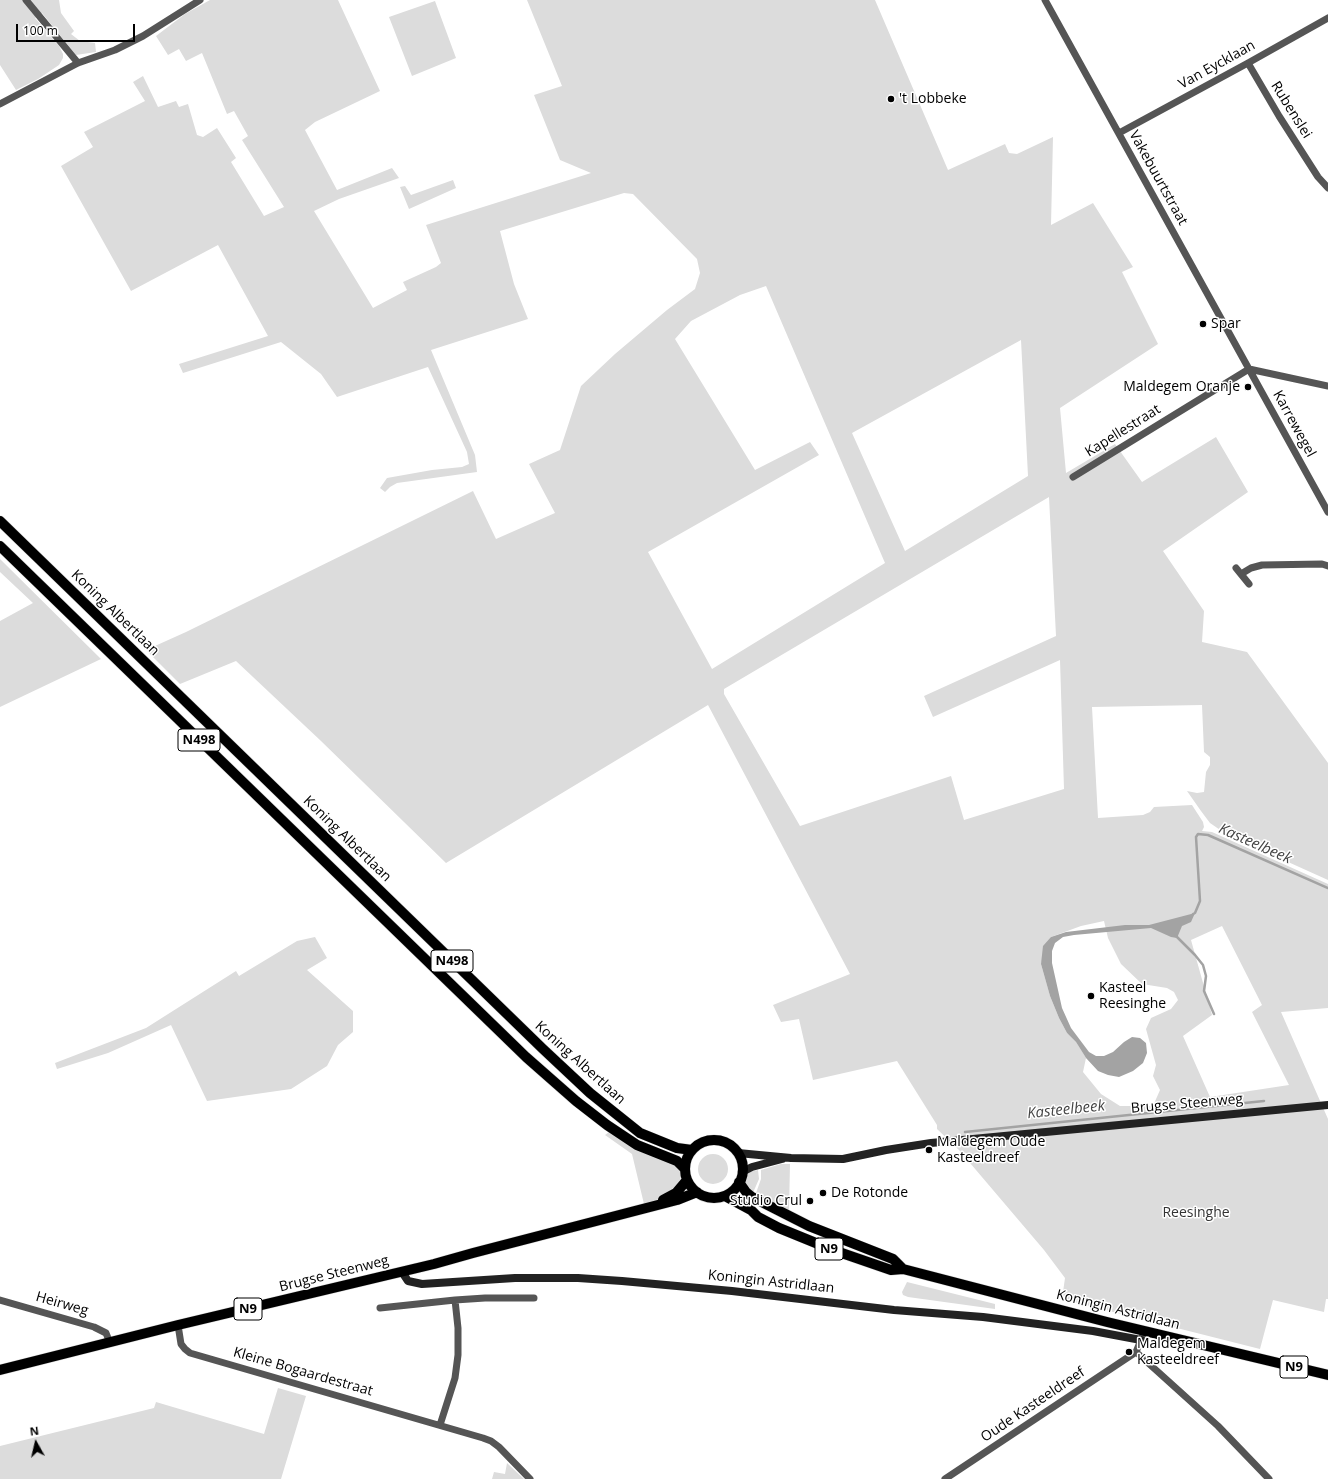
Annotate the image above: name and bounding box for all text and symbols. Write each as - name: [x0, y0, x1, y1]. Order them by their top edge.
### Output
- scale bar: [18, 16, 137, 42]
- text: 100 m: [23, 22, 58, 39]
- street label: Van Eycklaan: [1176, 37, 1258, 93]
- street label: Rubenslei: [1267, 78, 1315, 142]
- place label: 't Lobbeke: [899, 91, 967, 107]
- marker: 't Lobbeke: [886, 94, 896, 104]
- street label: Vakebuurtstraat: [1125, 128, 1191, 228]
- place label: Spar: [1211, 316, 1241, 332]
- marker: Spar: [1198, 319, 1208, 329]
- place label: Maldegem Oranje: [1123, 379, 1240, 395]
- marker: Maldegem Oranje: [1243, 382, 1253, 392]
- street label: Karrewegel: [1269, 388, 1319, 460]
- street label: Kapellestraat: [1082, 401, 1164, 461]
- street label: Koning Albertlaan: [67, 567, 163, 659]
- road number: N498: [178, 729, 220, 751]
- street label: Koning Albertlaan: [299, 793, 395, 885]
- water label: Kasteelbeek: [1216, 820, 1294, 868]
- road number: N498: [431, 950, 473, 972]
- place label: Kasteel Reesinghe: [1099, 980, 1166, 1012]
- marker: Kasteel Reesinghe: [1086, 991, 1096, 1001]
- street label: Koning Albertlaan: [531, 1018, 629, 1108]
- street label: Brugse Steenweg: [1130, 1091, 1244, 1117]
- water label: Kasteelbeek: [1026, 1097, 1106, 1123]
- place label: Maldegem Oude Kasteeldreef: [937, 1134, 1045, 1166]
- marker: Maldegem Oude Kasteeldreef: [924, 1145, 934, 1155]
- place label: De Rotonde: [831, 1185, 908, 1201]
- marker: De Rotonde: [818, 1188, 828, 1198]
- place label: Studio Crul: [730, 1193, 802, 1209]
- marker: Studio Crul: [805, 1196, 815, 1206]
- park label: Reesinghe: [1162, 1205, 1230, 1221]
- road number: N9: [815, 1238, 843, 1260]
- street label: Brugse Steenweg: [277, 1252, 391, 1296]
- street label: Koningin Astridlaan: [707, 1267, 835, 1297]
- street label: Koningin Astridlaan: [1054, 1286, 1182, 1334]
- street label: Heirweg: [34, 1289, 90, 1319]
- road number: N9: [234, 1298, 262, 1320]
- place label: Maldegem Kasteeldreef: [1137, 1336, 1219, 1368]
- street label: Kleine Bogaardestraat: [231, 1344, 375, 1400]
- marker: Maldegem Kasteeldreef: [1124, 1347, 1134, 1357]
- road number: N9: [1280, 1356, 1308, 1378]
- street label: Oude Kasteeldreef: [978, 1364, 1088, 1446]
- north arrow: [16, 1423, 56, 1463]
- text: N: [29, 1423, 40, 1439]

